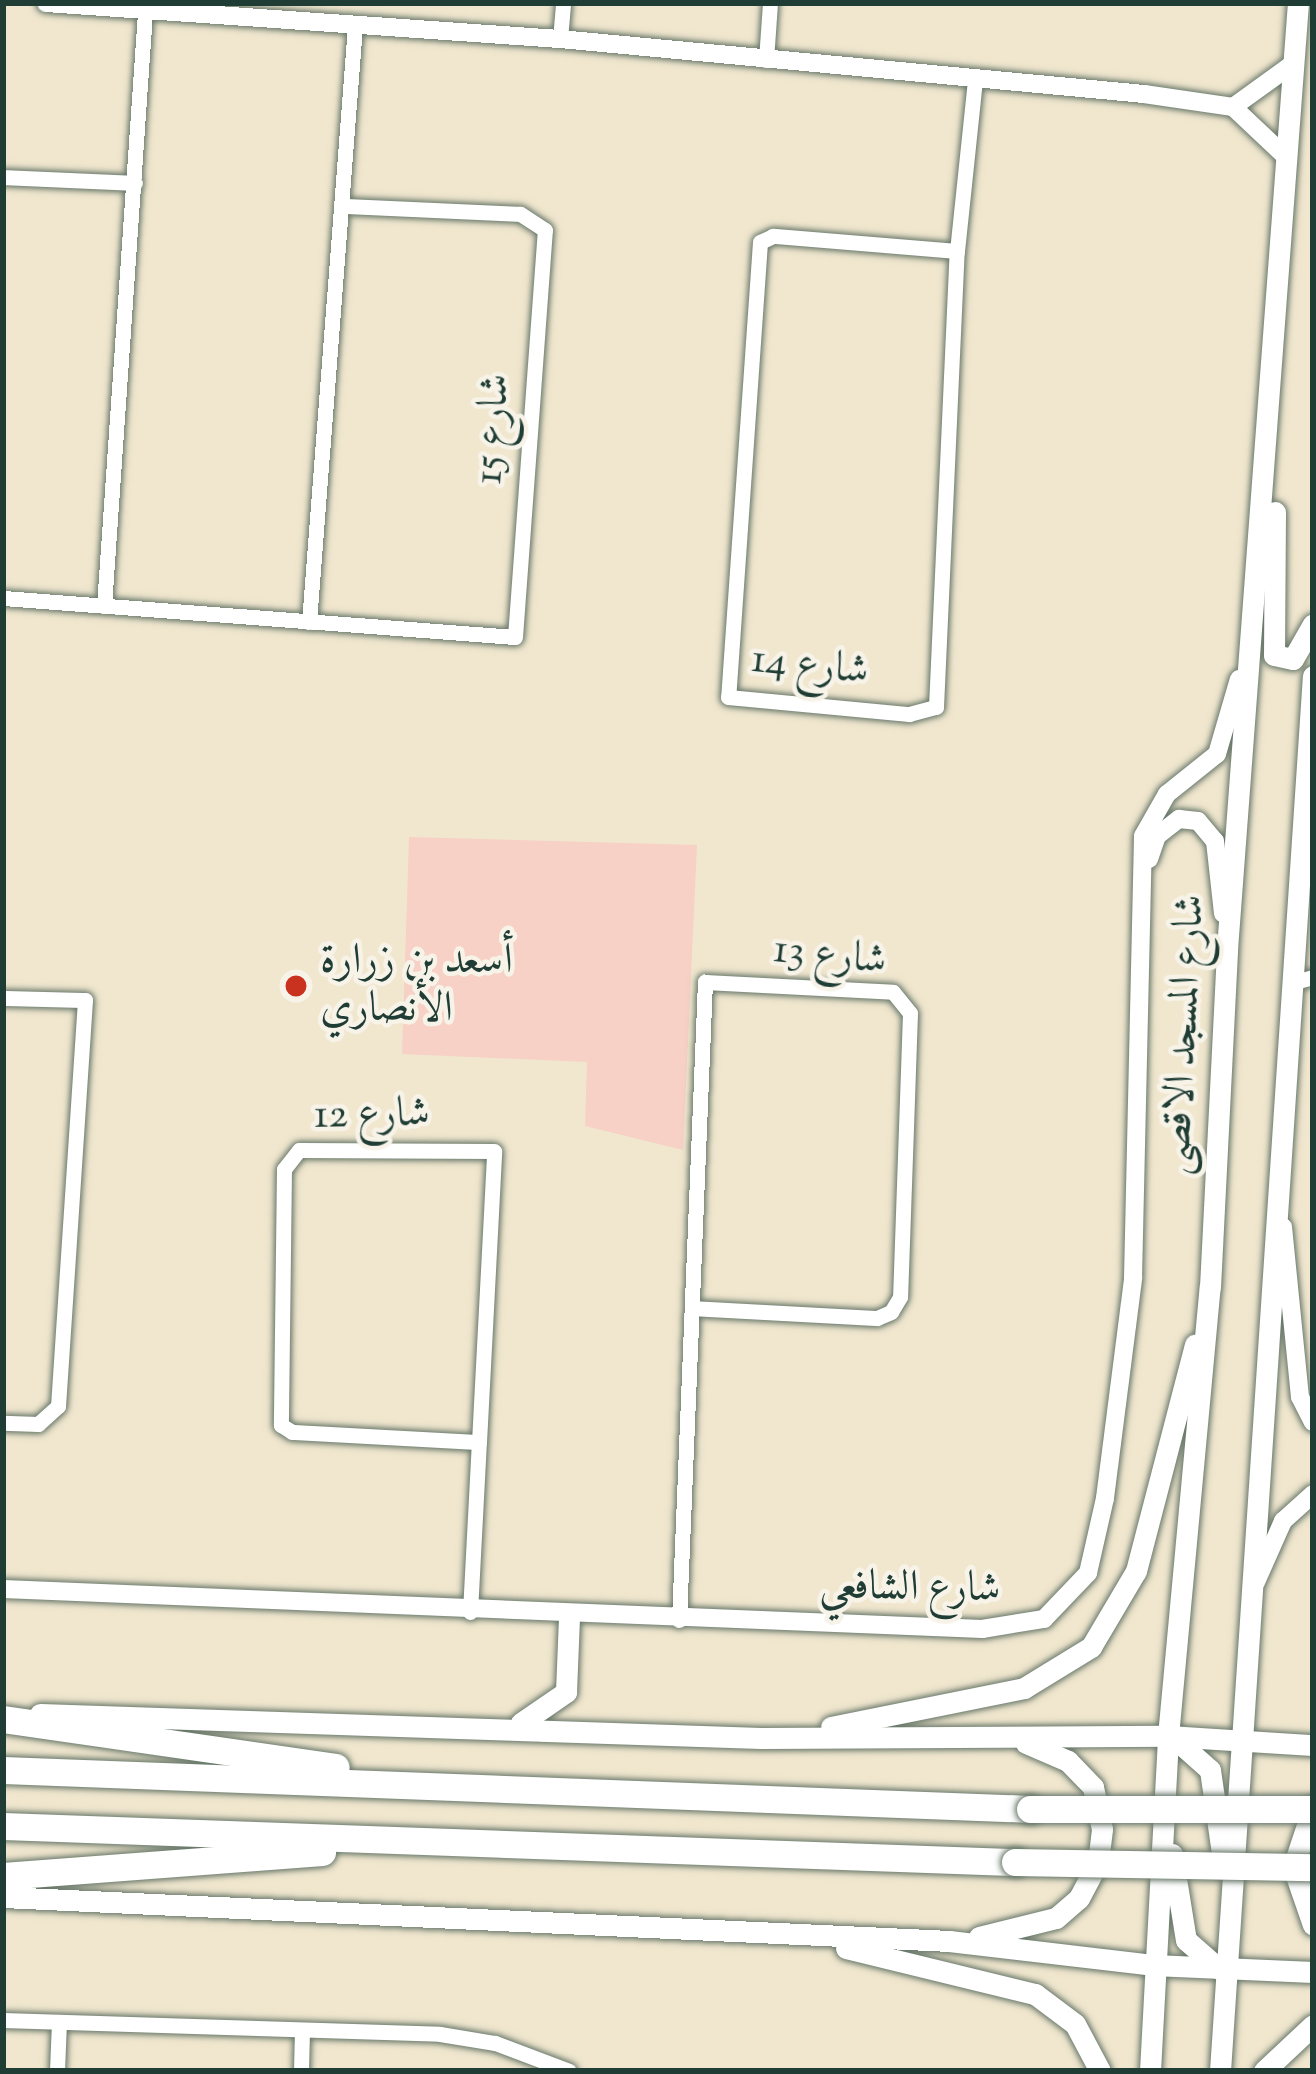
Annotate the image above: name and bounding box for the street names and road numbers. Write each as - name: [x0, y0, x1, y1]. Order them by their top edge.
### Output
- street label: شارع 15: [465, 372, 523, 486]
- street label: شارع 14: [749, 636, 871, 698]
- street label: شارع المسجد الاقصى: [1152, 893, 1218, 1177]
- street label: شارع 13: [771, 926, 889, 988]
- street label: شارع 12: [314, 1090, 430, 1142]
- street label: شارع الشافعي: [819, 1562, 1001, 1616]

